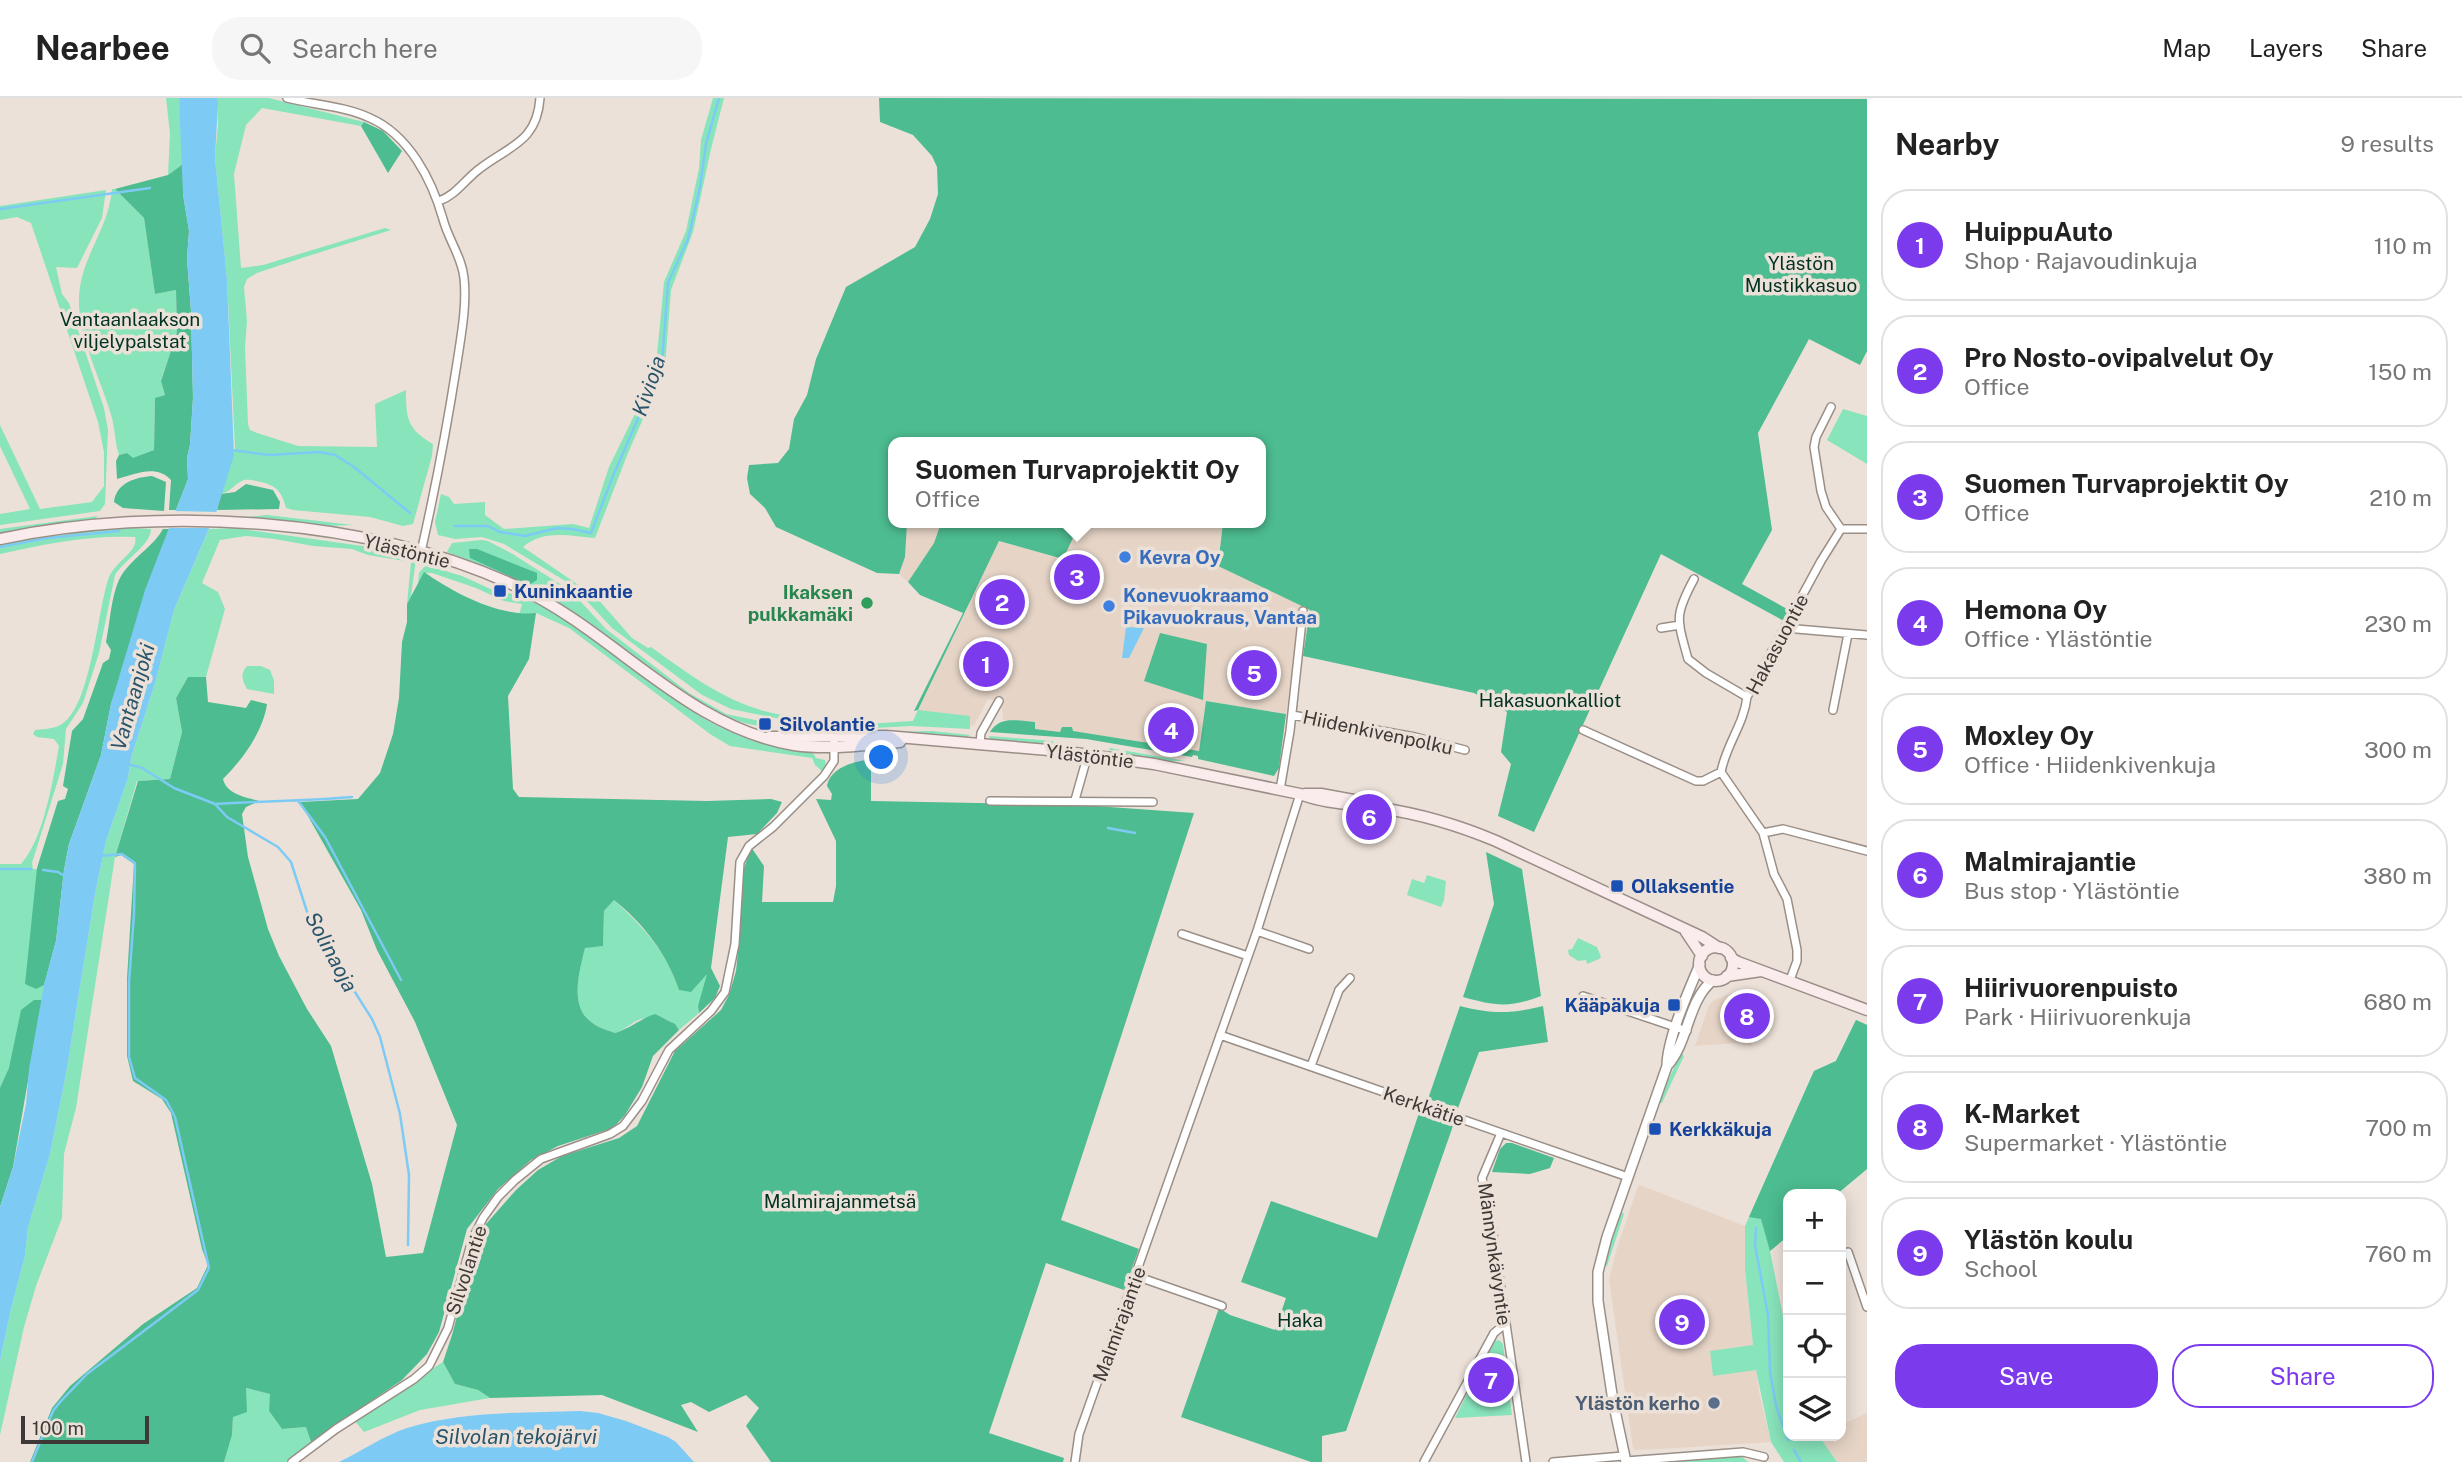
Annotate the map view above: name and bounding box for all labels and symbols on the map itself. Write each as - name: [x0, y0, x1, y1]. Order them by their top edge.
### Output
- park label: Ylästön Mustikkasuo: [1745, 252, 1857, 296]
- park label: Vantaanlaakson viljelypalstat: [60, 308, 200, 352]
- water label: Kivioja: [627, 352, 670, 419]
- street label: Ylästöntie: [361, 530, 453, 572]
- place label: Kevra Oy: [1139, 546, 1221, 568]
- marker: Kevra Oy: [1117, 549, 1133, 565]
- pin: 3: [1054, 551, 1100, 603]
- pin: 2: [979, 576, 1025, 628]
- place label: Kuninkaantie: [514, 580, 633, 602]
- place label: Ikaksen pulkkamäki: [748, 581, 853, 625]
- marker: Kuninkaantie: [492, 583, 508, 599]
- place label: Konevuokraamo Pikavuokraus, Vantaa: [1123, 584, 1317, 628]
- street label: Hakasuontie: [1741, 590, 1813, 698]
- marker: Ikaksen pulkkamäki: [859, 595, 875, 611]
- marker: Konevuokraamo Pikavuokraus, Vantaa: [1101, 598, 1117, 614]
- pin: 1: [963, 638, 1009, 690]
- water label: Vantaanjoki: [105, 641, 160, 753]
- pin: 5: [1231, 647, 1277, 699]
- park label: Hakasuonkalliot: [1479, 689, 1621, 711]
- pin: 4: [1148, 704, 1194, 756]
- street label: Hiidenkivenpolku: [1301, 705, 1455, 759]
- place label: Silvolantie: [779, 713, 875, 735]
- marker: Silvolantie: [757, 716, 773, 732]
- your location: [864, 740, 898, 774]
- street label: Ylästöntie: [1045, 740, 1135, 772]
- pin: 6: [1346, 791, 1392, 843]
- place label: Ollaksentie: [1631, 875, 1735, 897]
- marker: Ollaksentie: [1609, 878, 1625, 894]
- water label: Solinaoja: [300, 907, 363, 996]
- pin: 8: [1724, 990, 1770, 1042]
- place label: Kääpäkuja: [1564, 994, 1660, 1016]
- marker: Kääpäkuja: [1666, 997, 1682, 1013]
- street label: Kerkkätie: [1380, 1082, 1468, 1130]
- place label: Kerkkäkuja: [1669, 1118, 1772, 1140]
- marker: Kerkkäkuja: [1647, 1121, 1663, 1137]
- street label: Männynkävyntie: [1474, 1181, 1516, 1327]
- park label: Malmirajanmetsä: [764, 1190, 916, 1212]
- street label: Silvolantie: [441, 1223, 491, 1317]
- street label: Malmirajantie: [1088, 1264, 1150, 1384]
- pin: 9: [1659, 1296, 1705, 1348]
- park label: Haka: [1277, 1309, 1323, 1331]
- pin: 7: [1468, 1354, 1514, 1406]
- place label: Ylästön kerho: [1575, 1392, 1700, 1414]
- marker: Ylästön kerho: [1706, 1395, 1722, 1411]
- scale bar: [21, 1413, 149, 1445]
- water label: Silvolan tekojärvi: [435, 1424, 597, 1449]

